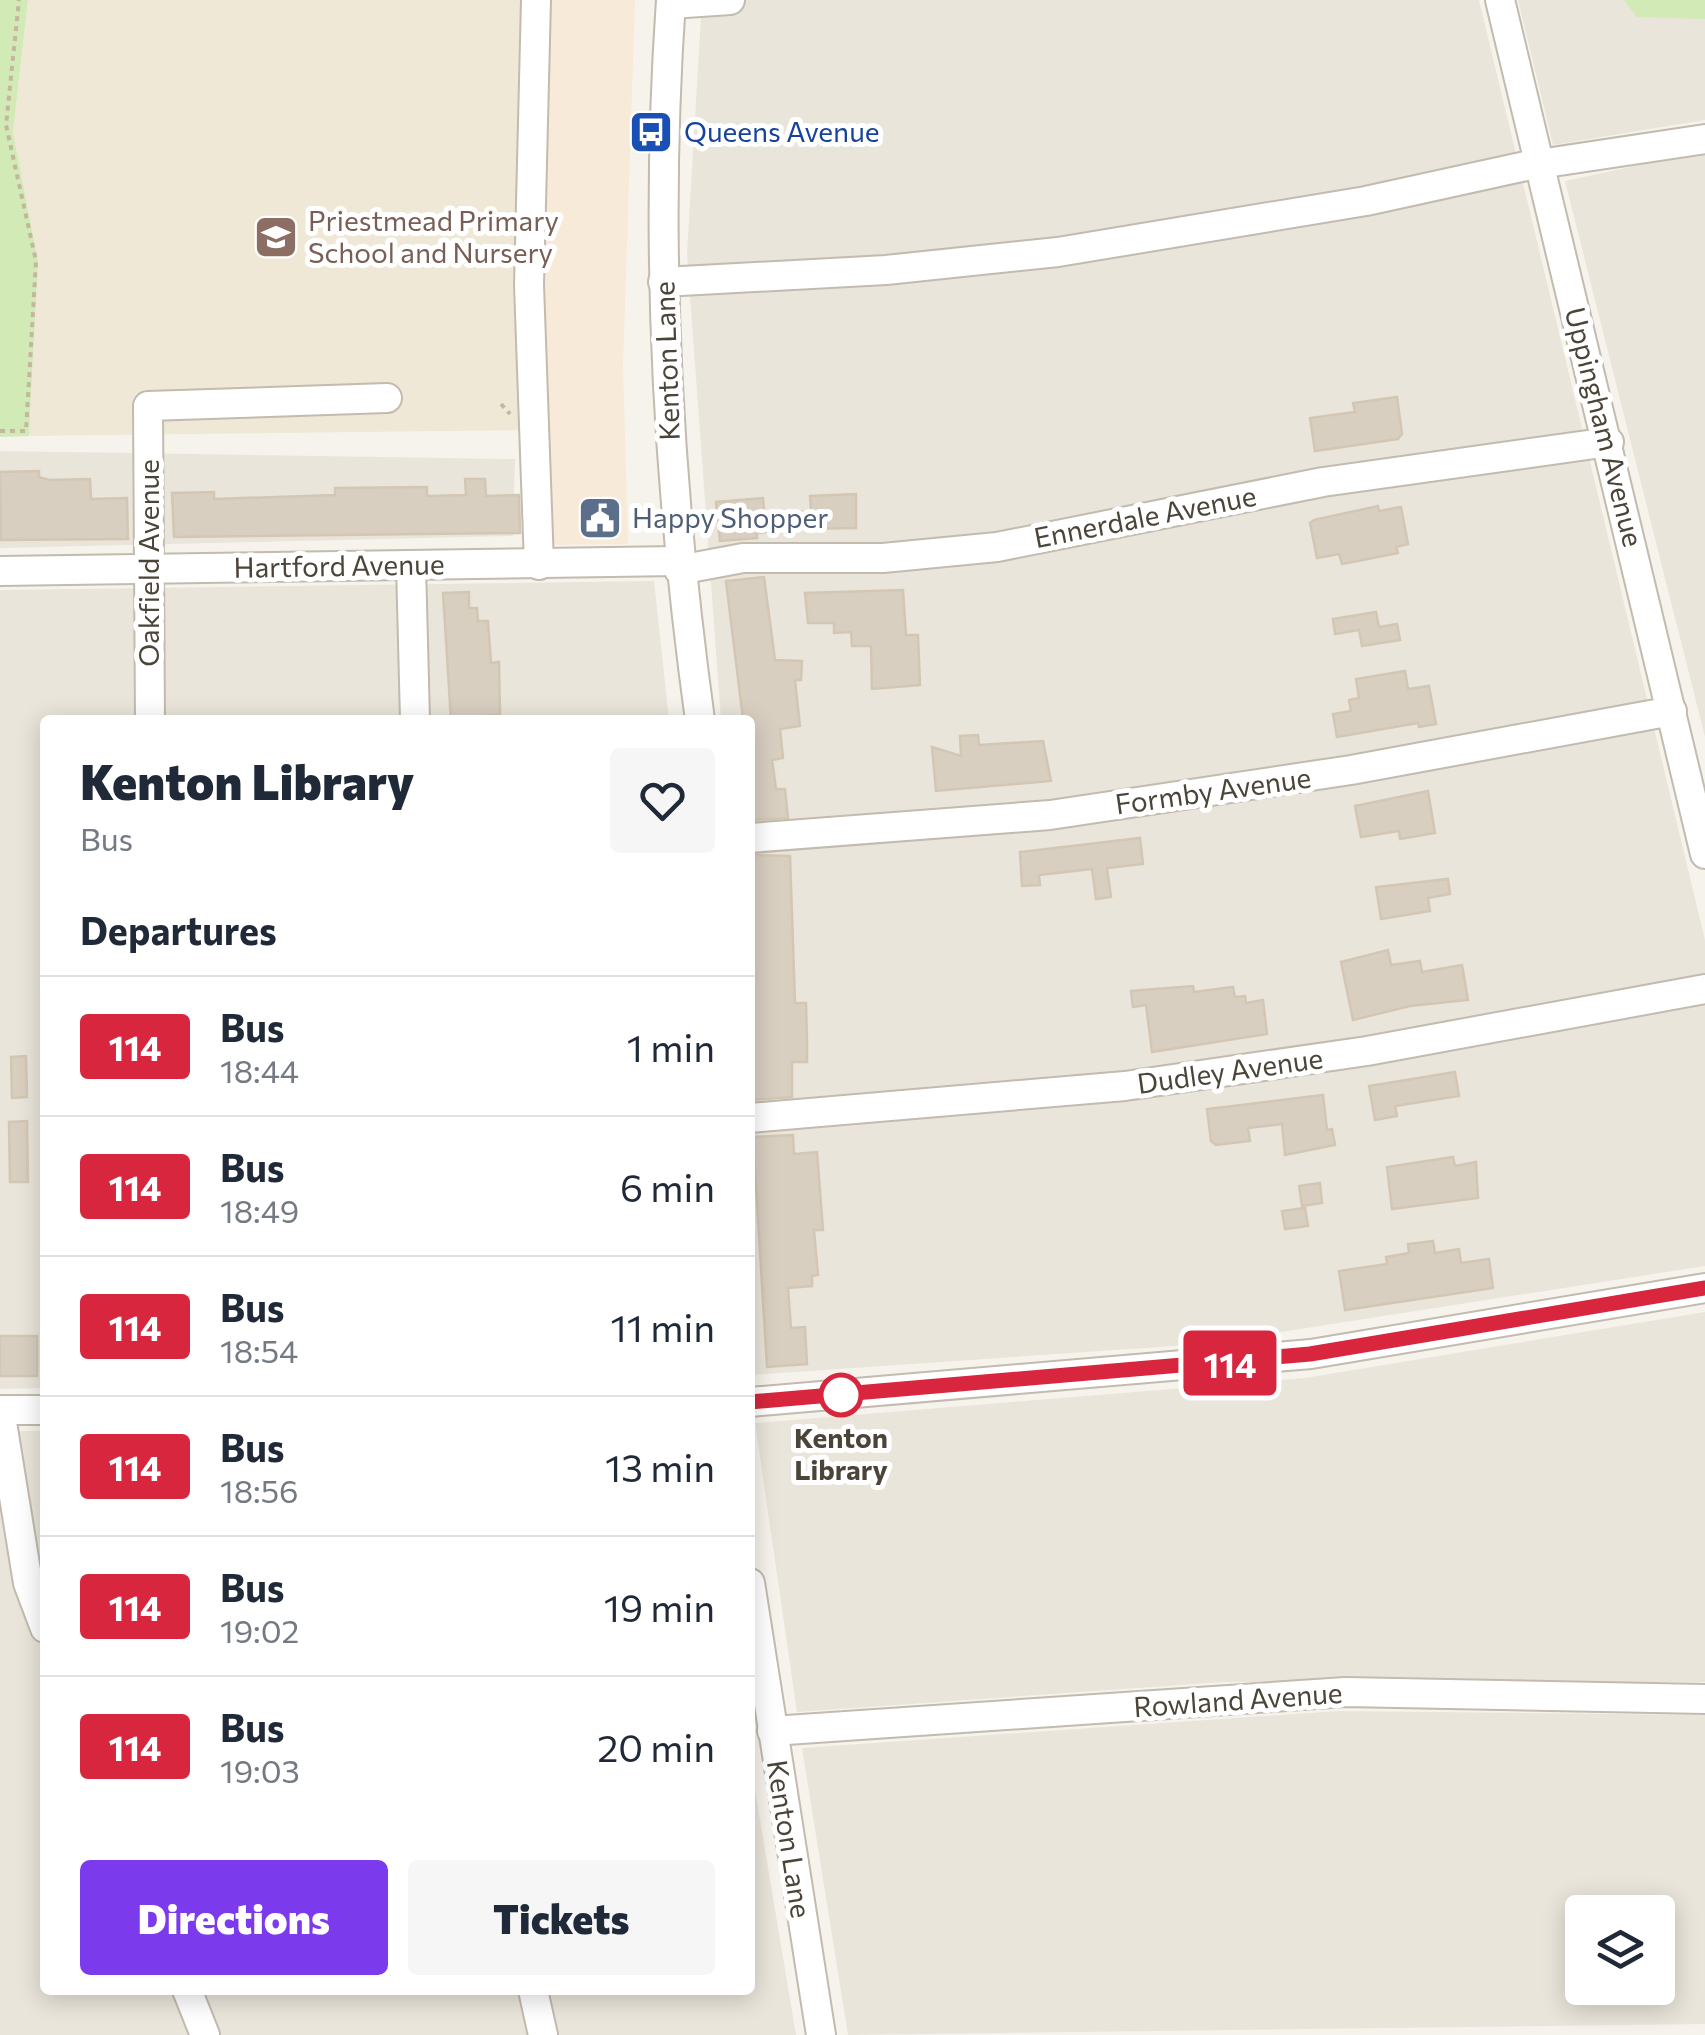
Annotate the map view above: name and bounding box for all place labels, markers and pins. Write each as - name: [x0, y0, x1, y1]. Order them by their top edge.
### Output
- bus stop icon: Queens Avenue: [628, 109, 674, 155]
- place label: Queens Avenue: [684, 114, 880, 148]
- place label: Priestmead Primary School and Nursery: [308, 203, 559, 269]
- school or university icon: Priestmead Primary School and Nursery: [253, 214, 299, 260]
- public building icon: Happy Shopper: [577, 495, 623, 541]
- place label: Happy Shopper: [632, 500, 829, 534]
- marker: Kenton Library: [820, 1374, 862, 1416]
- place label: Kenton Library: [794, 1420, 888, 1486]

